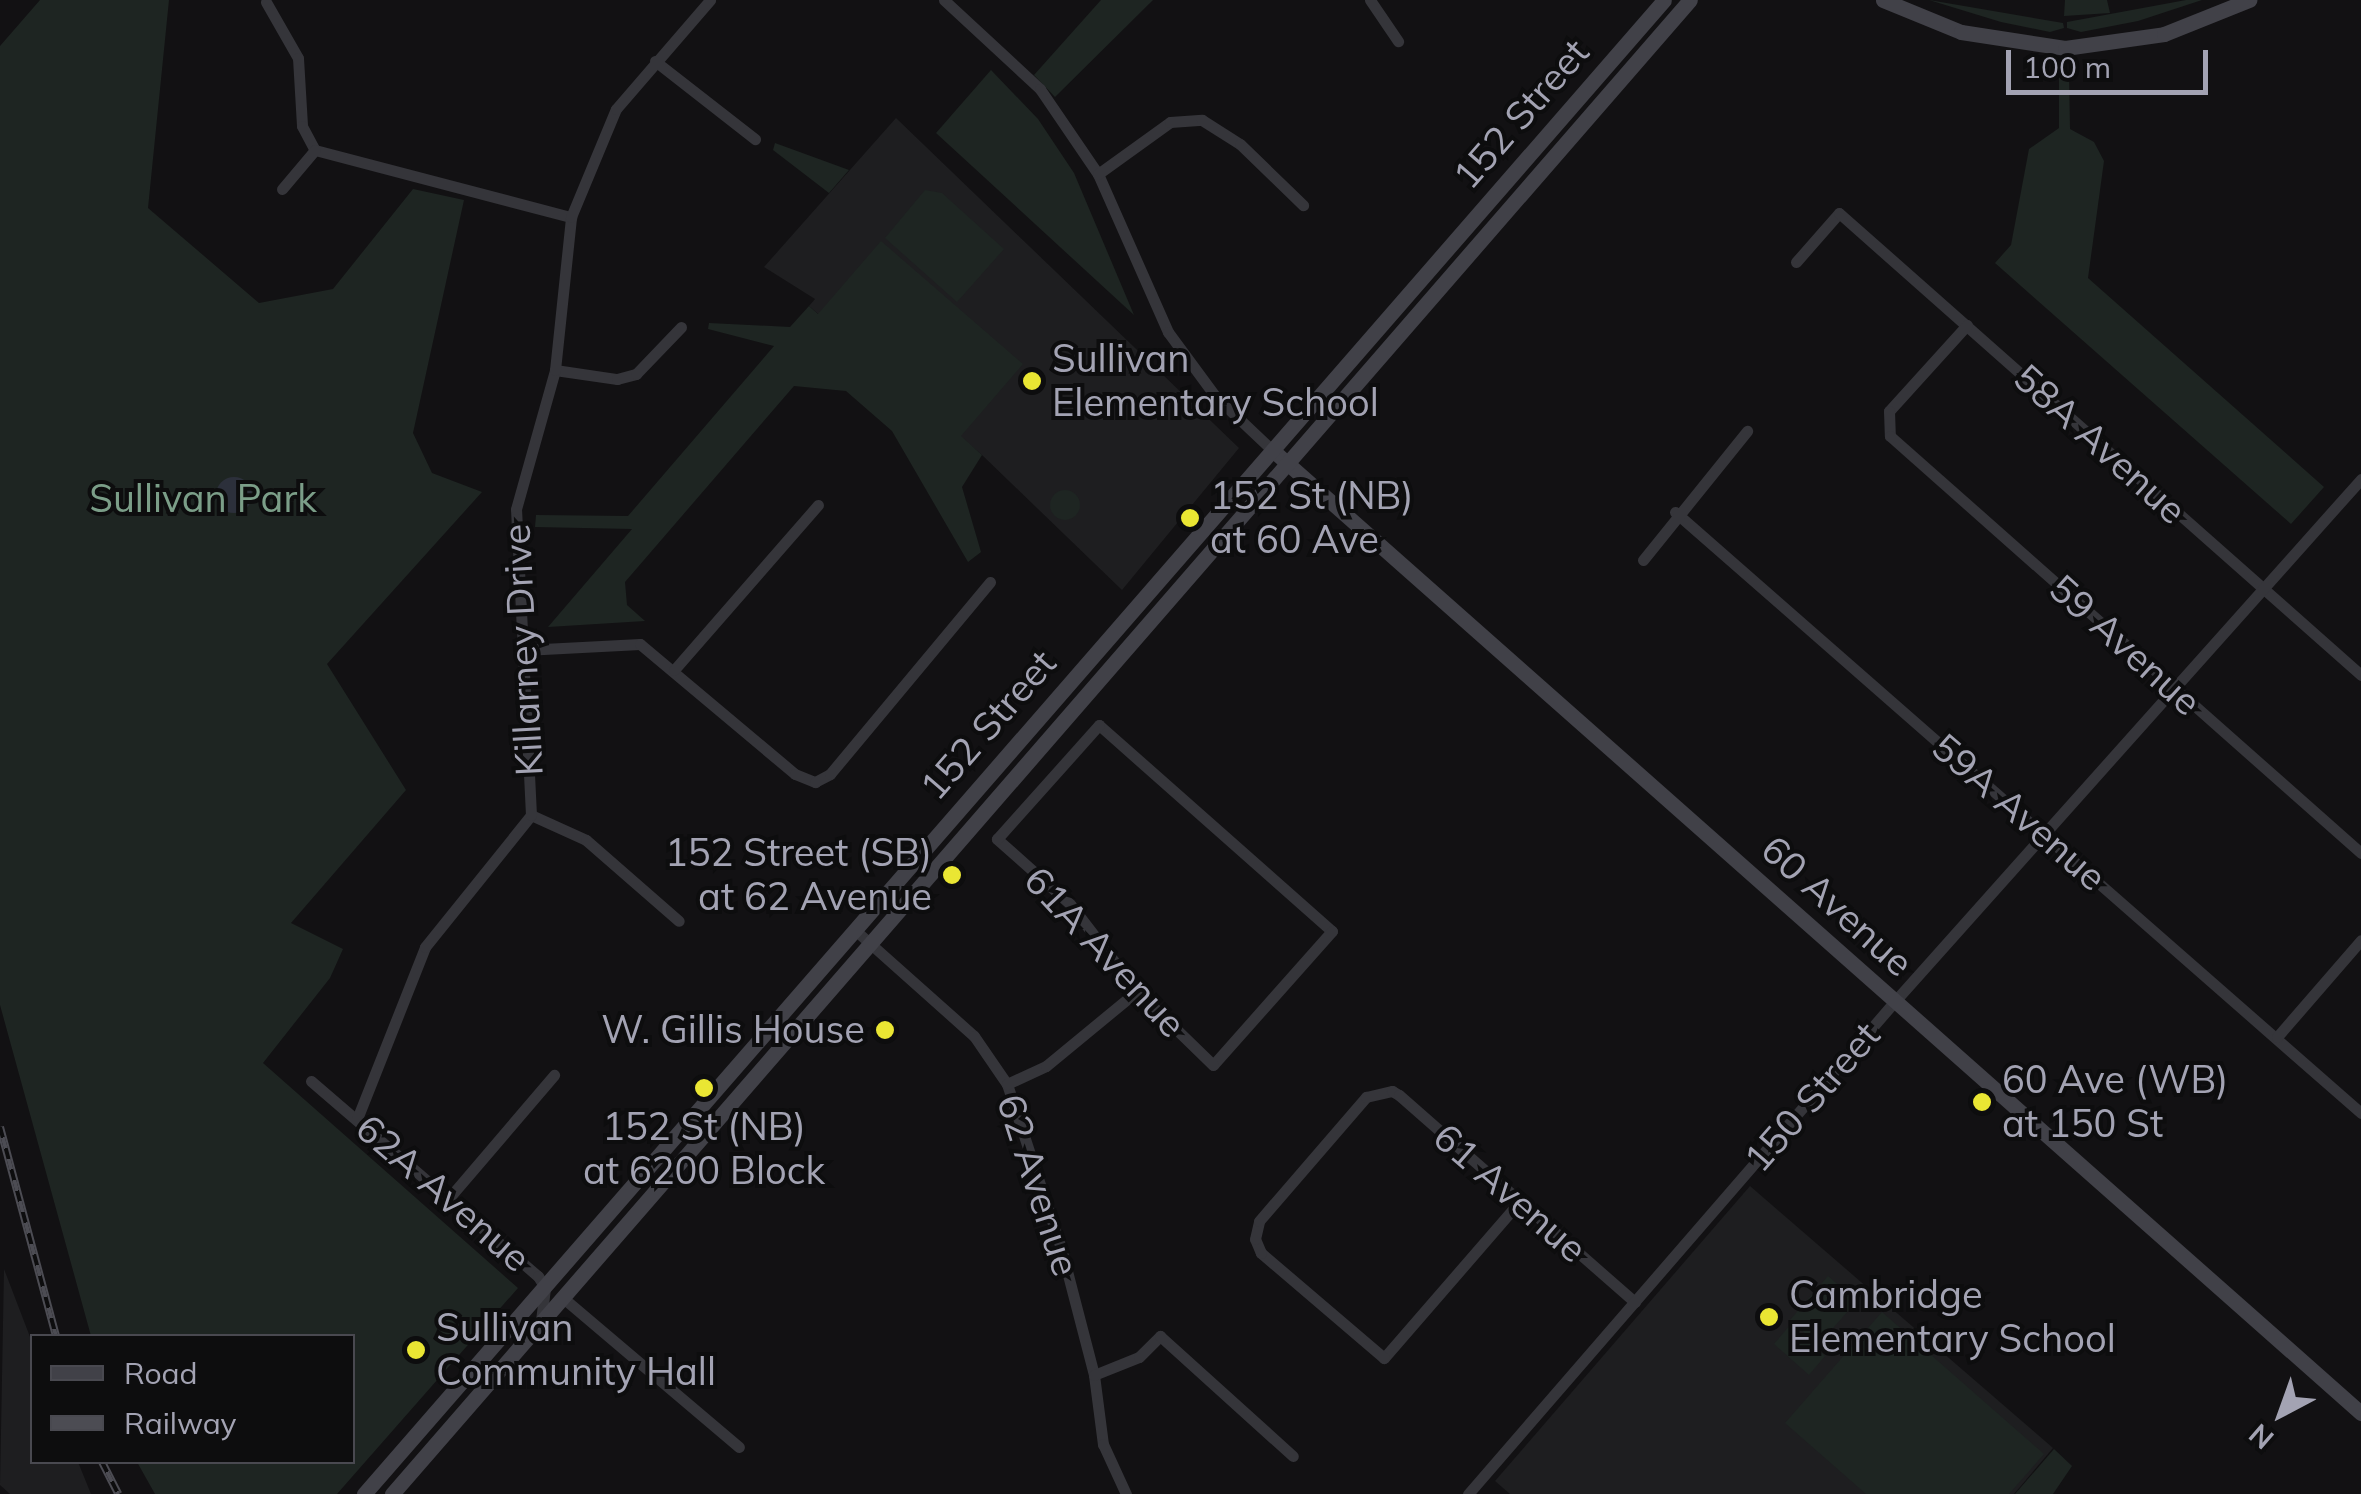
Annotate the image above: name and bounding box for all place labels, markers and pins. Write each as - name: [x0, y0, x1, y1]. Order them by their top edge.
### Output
- place label: Sullivan Elementary School: [1052, 336, 1379, 426]
- marker: Sullivan Elementary School: [1021, 370, 1043, 392]
- place label: 152 St (NB) at 60 Ave: [1210, 473, 1414, 562]
- marker: 152 St (NB) at 60 Ave: [1179, 507, 1201, 529]
- place label: 152 Street (SB) at 62 Avenue: [665, 830, 932, 919]
- marker: 152 Street (SB) at 62 Avenue: [941, 864, 963, 886]
- place label: W. Gillis House: [601, 1007, 865, 1053]
- marker: W. Gillis House: [874, 1019, 896, 1041]
- place label: 60 Ave (WB) at 150 St: [2002, 1057, 2228, 1146]
- marker: 152 St (NB) at 6200 Block: [693, 1077, 715, 1099]
- marker: 60 Ave (WB) at 150 St: [1971, 1091, 1993, 1113]
- place label: 152 St (NB) at 6200 Block: [583, 1104, 825, 1194]
- place label: Cambridge Elementary School: [1789, 1272, 2116, 1362]
- place label: Sullivan Community Hall: [436, 1305, 716, 1395]
- marker: Cambridge Elementary School: [1758, 1306, 1780, 1328]
- marker: Sullivan Community Hall: [405, 1339, 427, 1361]

